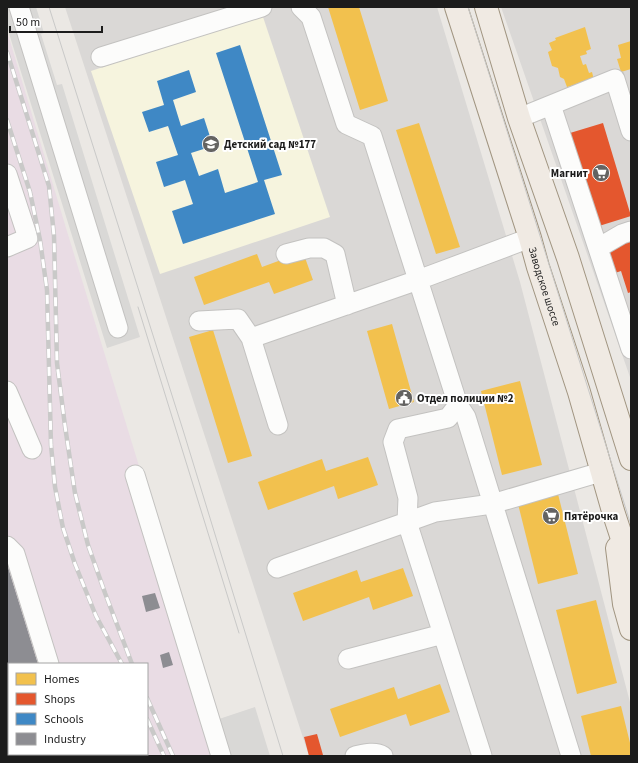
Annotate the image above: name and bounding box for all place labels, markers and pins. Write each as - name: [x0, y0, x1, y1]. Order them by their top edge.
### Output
- school or university icon: Детский сад №177: [201, 134, 221, 154]
- place label: Детский сад №177: [224, 137, 316, 152]
- supermarket icon: Магнит: [591, 163, 611, 183]
- place label: Магнит: [551, 166, 589, 181]
- public building icon: Отдел полиции №2: [394, 388, 414, 408]
- place label: Отдел полиции №2: [417, 391, 514, 406]
- supermarket icon: Пятёрочка: [541, 506, 561, 526]
- place label: Пятёрочка: [564, 509, 619, 524]

